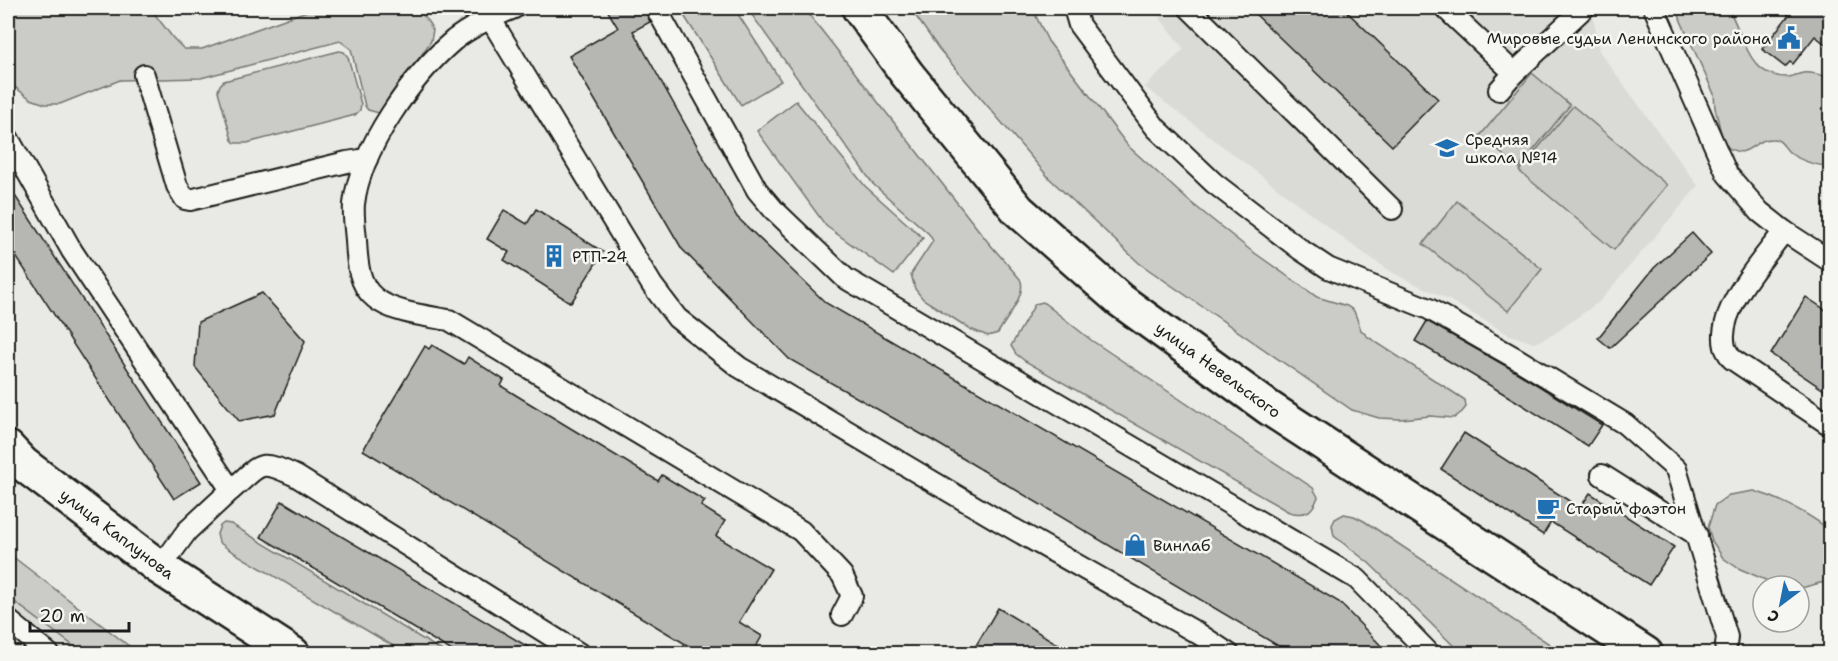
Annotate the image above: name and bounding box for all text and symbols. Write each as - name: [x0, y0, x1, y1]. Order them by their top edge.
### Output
- public building icon: Мировые судьи Ленинского района: [1776, 25, 1802, 51]
- place label: Мировые судьи Ленинского района: [1487, 28, 1771, 49]
- place label: Средняя школа №14: [1465, 129, 1558, 168]
- school or university icon: Средняя школа №14: [1434, 135, 1460, 161]
- building icon: РТП-24: [541, 243, 567, 269]
- place label: РТП-24: [572, 246, 627, 267]
- street label: улица Невельского: [1151, 317, 1285, 423]
- street label: улица Каплунова: [56, 484, 178, 584]
- cafe icon: Старый фаэтон: [1535, 495, 1561, 521]
- place label: Старый фаэтон: [1566, 498, 1686, 519]
- shop icon: Винлаб: [1122, 532, 1148, 558]
- place label: Винлаб: [1153, 535, 1211, 556]
- north arrow: [1751, 574, 1811, 634]
- scale bar: [30, 595, 129, 633]
- text: 20 m: [39, 604, 85, 628]
- text: С: [1763, 605, 1783, 628]

